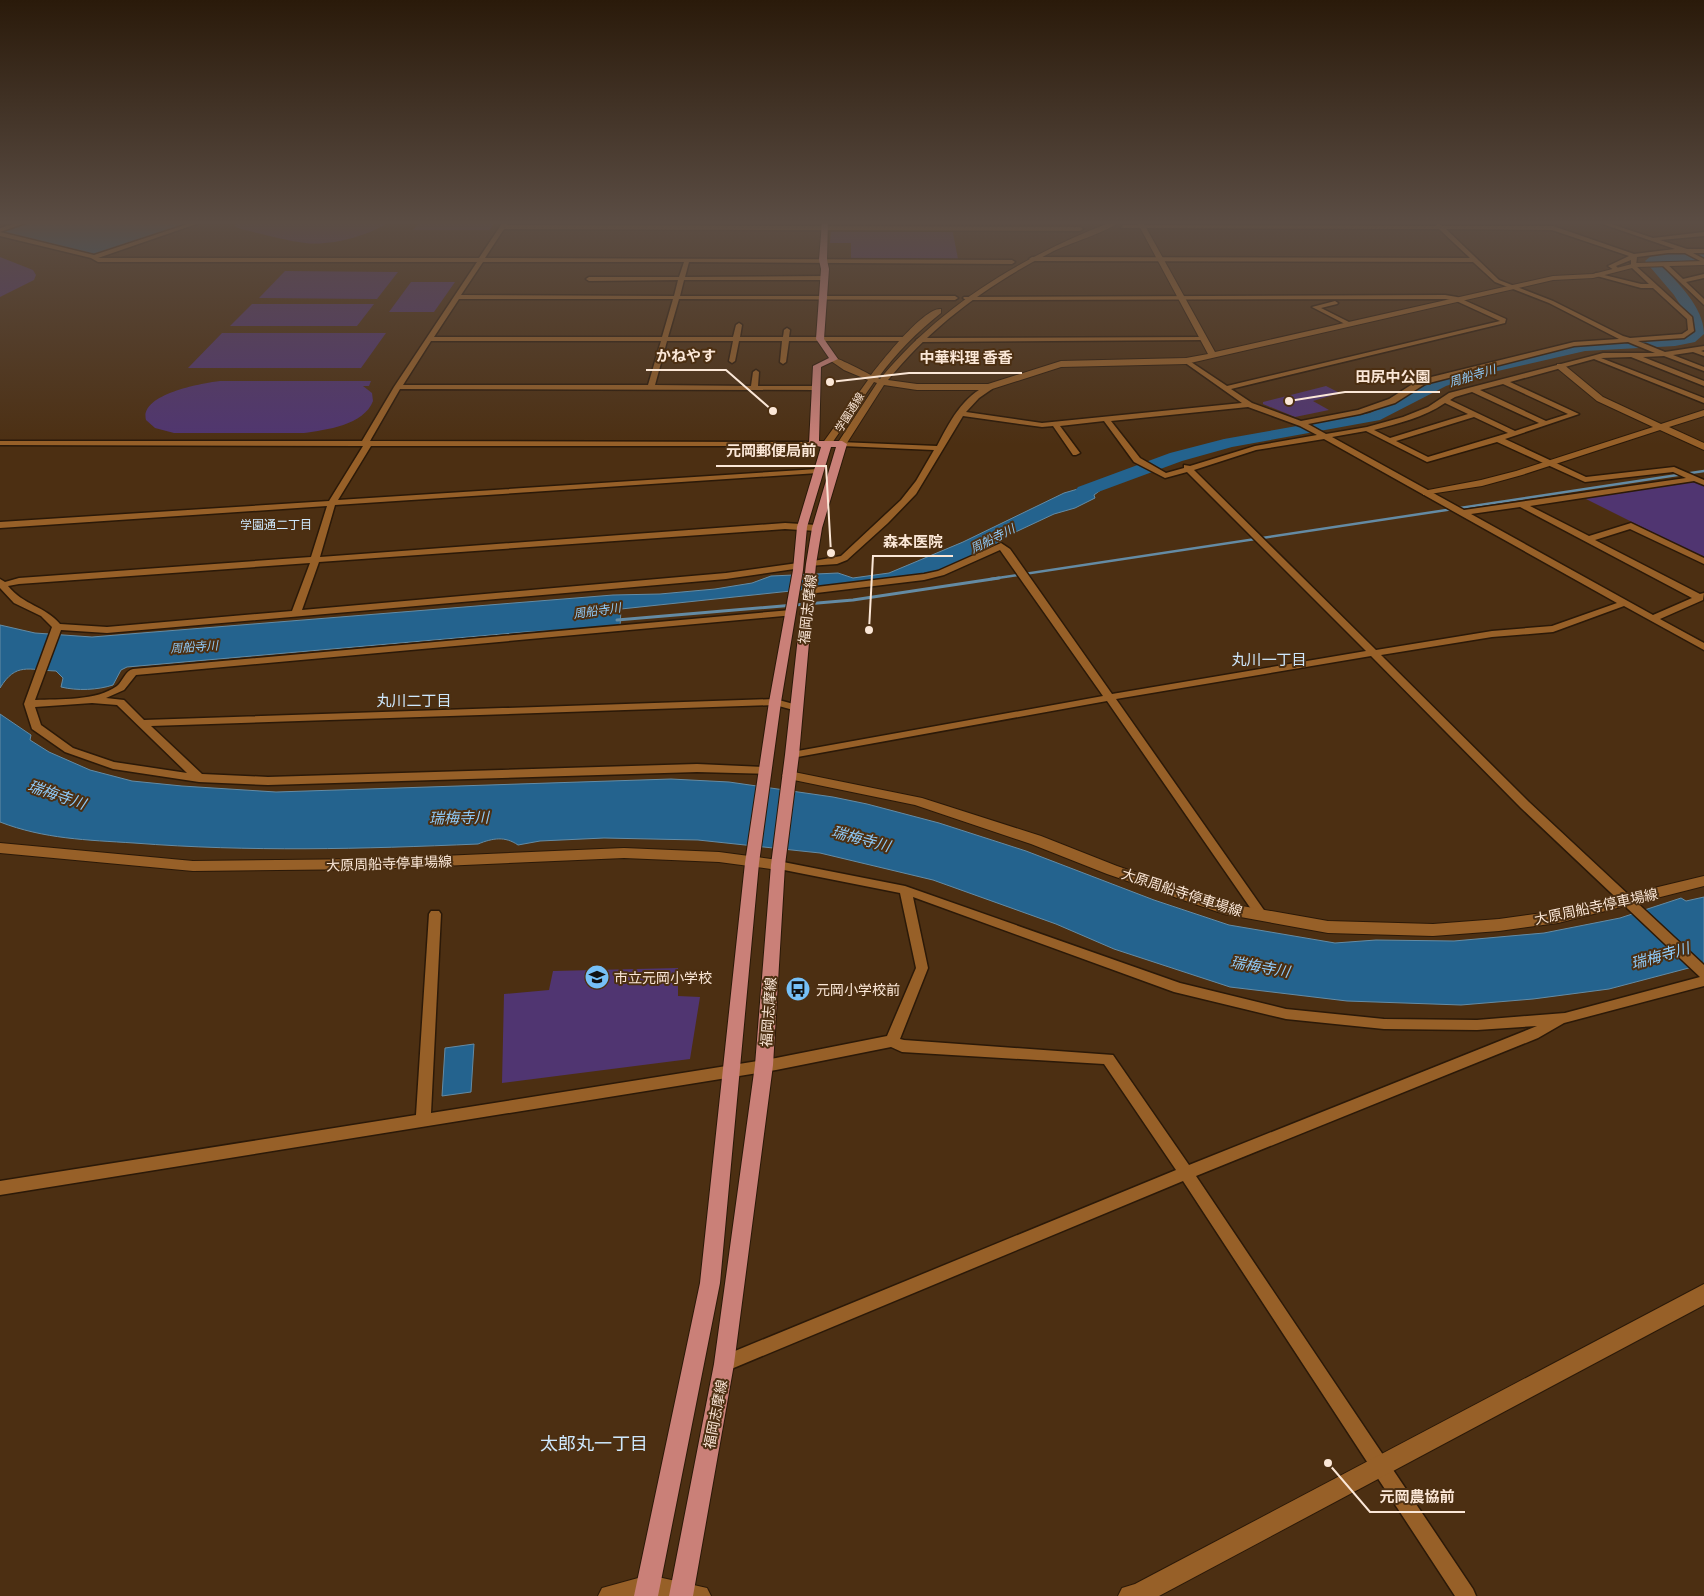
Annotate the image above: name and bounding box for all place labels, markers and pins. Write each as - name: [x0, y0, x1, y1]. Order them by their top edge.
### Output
- callout: かねやす: [646, 340, 726, 370]
- callout: 中華料理 香香: [909, 343, 1022, 373]
- callout: 田尻中公園: [1345, 362, 1440, 392]
- callout: 元岡郵便局前: [716, 436, 826, 466]
- callout: 森本医院: [873, 526, 953, 556]
- school or university icon: 市立元岡小学校: [584, 964, 610, 990]
- place label: 市立元岡小学校: [614, 969, 712, 986]
- bus stop icon: 元岡小学校前: [785, 976, 811, 1002]
- place label: 元岡小学校前: [816, 981, 900, 998]
- callout: 元岡農協前: [1370, 1482, 1465, 1512]

